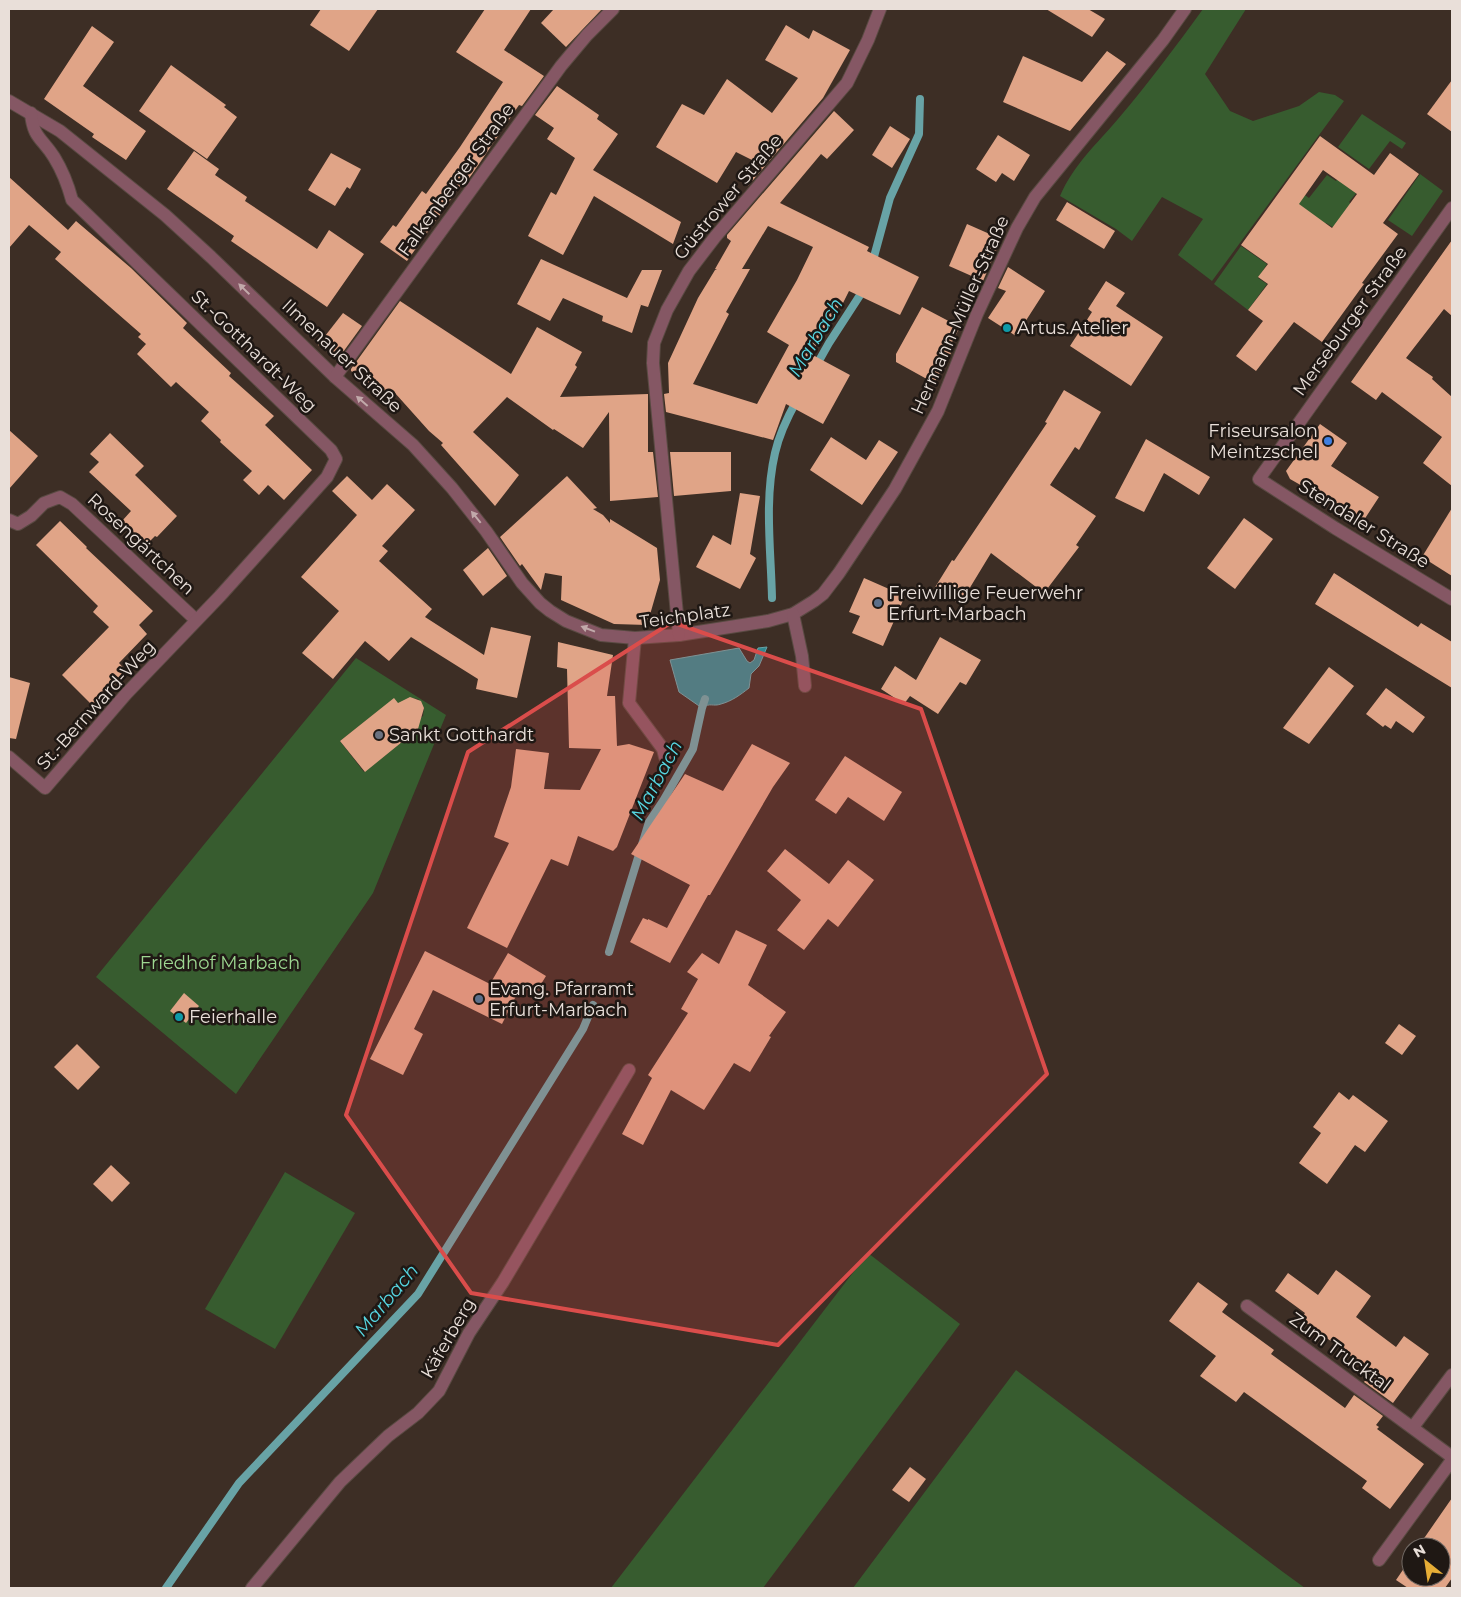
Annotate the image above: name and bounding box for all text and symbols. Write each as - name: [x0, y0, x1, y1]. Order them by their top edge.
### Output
- street label: Falkenberger Straße: [393, 99, 519, 261]
- street label: Güstrower Straße: [669, 130, 787, 264]
- street label: Hermann-Müller-Straße: [906, 212, 1014, 418]
- street label: Merseburger Straße: [1288, 242, 1412, 400]
- one-way arrow: [239, 283, 251, 295]
- street label: St.-Gotthardt-Weg: [186, 285, 322, 417]
- water label: Marbach: [783, 294, 848, 381]
- street label: Ilmenauer Straße: [277, 295, 407, 417]
- place label: Artus.Atelier: [1017, 317, 1128, 339]
- marker: Artus.Atelier: [1001, 322, 1013, 334]
- one-way arrow: [357, 395, 369, 407]
- place label: Friseursalon Meintzschel: [1208, 420, 1318, 463]
- marker: Friseursalon Meintzschel: [1322, 435, 1334, 447]
- street label: Stendaler Straße: [1295, 475, 1434, 573]
- street label: Rosengärtchen: [83, 489, 199, 599]
- one-way arrow: [470, 511, 481, 524]
- place label: Freiwillige Feuerwehr Erfurt-Marbach: [888, 582, 1083, 625]
- marker: Freiwillige Feuerwehr Erfurt-Marbach: [872, 597, 884, 609]
- street label: Teichplatz: [638, 599, 732, 633]
- one-way arrow: [580, 625, 595, 632]
- street label: St.-Bernward-Weg: [32, 636, 160, 774]
- place label: Sankt Gotthardt: [389, 724, 534, 746]
- marker: Sankt Gotthardt: [373, 729, 385, 741]
- water label: Marbach: [626, 736, 687, 824]
- park label: Friedhof Marbach: [140, 952, 300, 974]
- place label: Evang. Pfarramt Erfurt-Marbach: [489, 978, 634, 1021]
- marker: Evang. Pfarramt Erfurt-Marbach: [473, 993, 485, 1005]
- place label: Feierhalle: [189, 1006, 277, 1028]
- marker: Feierhalle: [173, 1011, 185, 1023]
- water label: Marbach: [349, 1259, 423, 1341]
- street label: Käferberg: [416, 1294, 480, 1382]
- street label: Zum Trucktal: [1285, 1308, 1395, 1396]
- north arrow: [1401, 1537, 1451, 1587]
- text: N: [1410, 1540, 1429, 1561]

